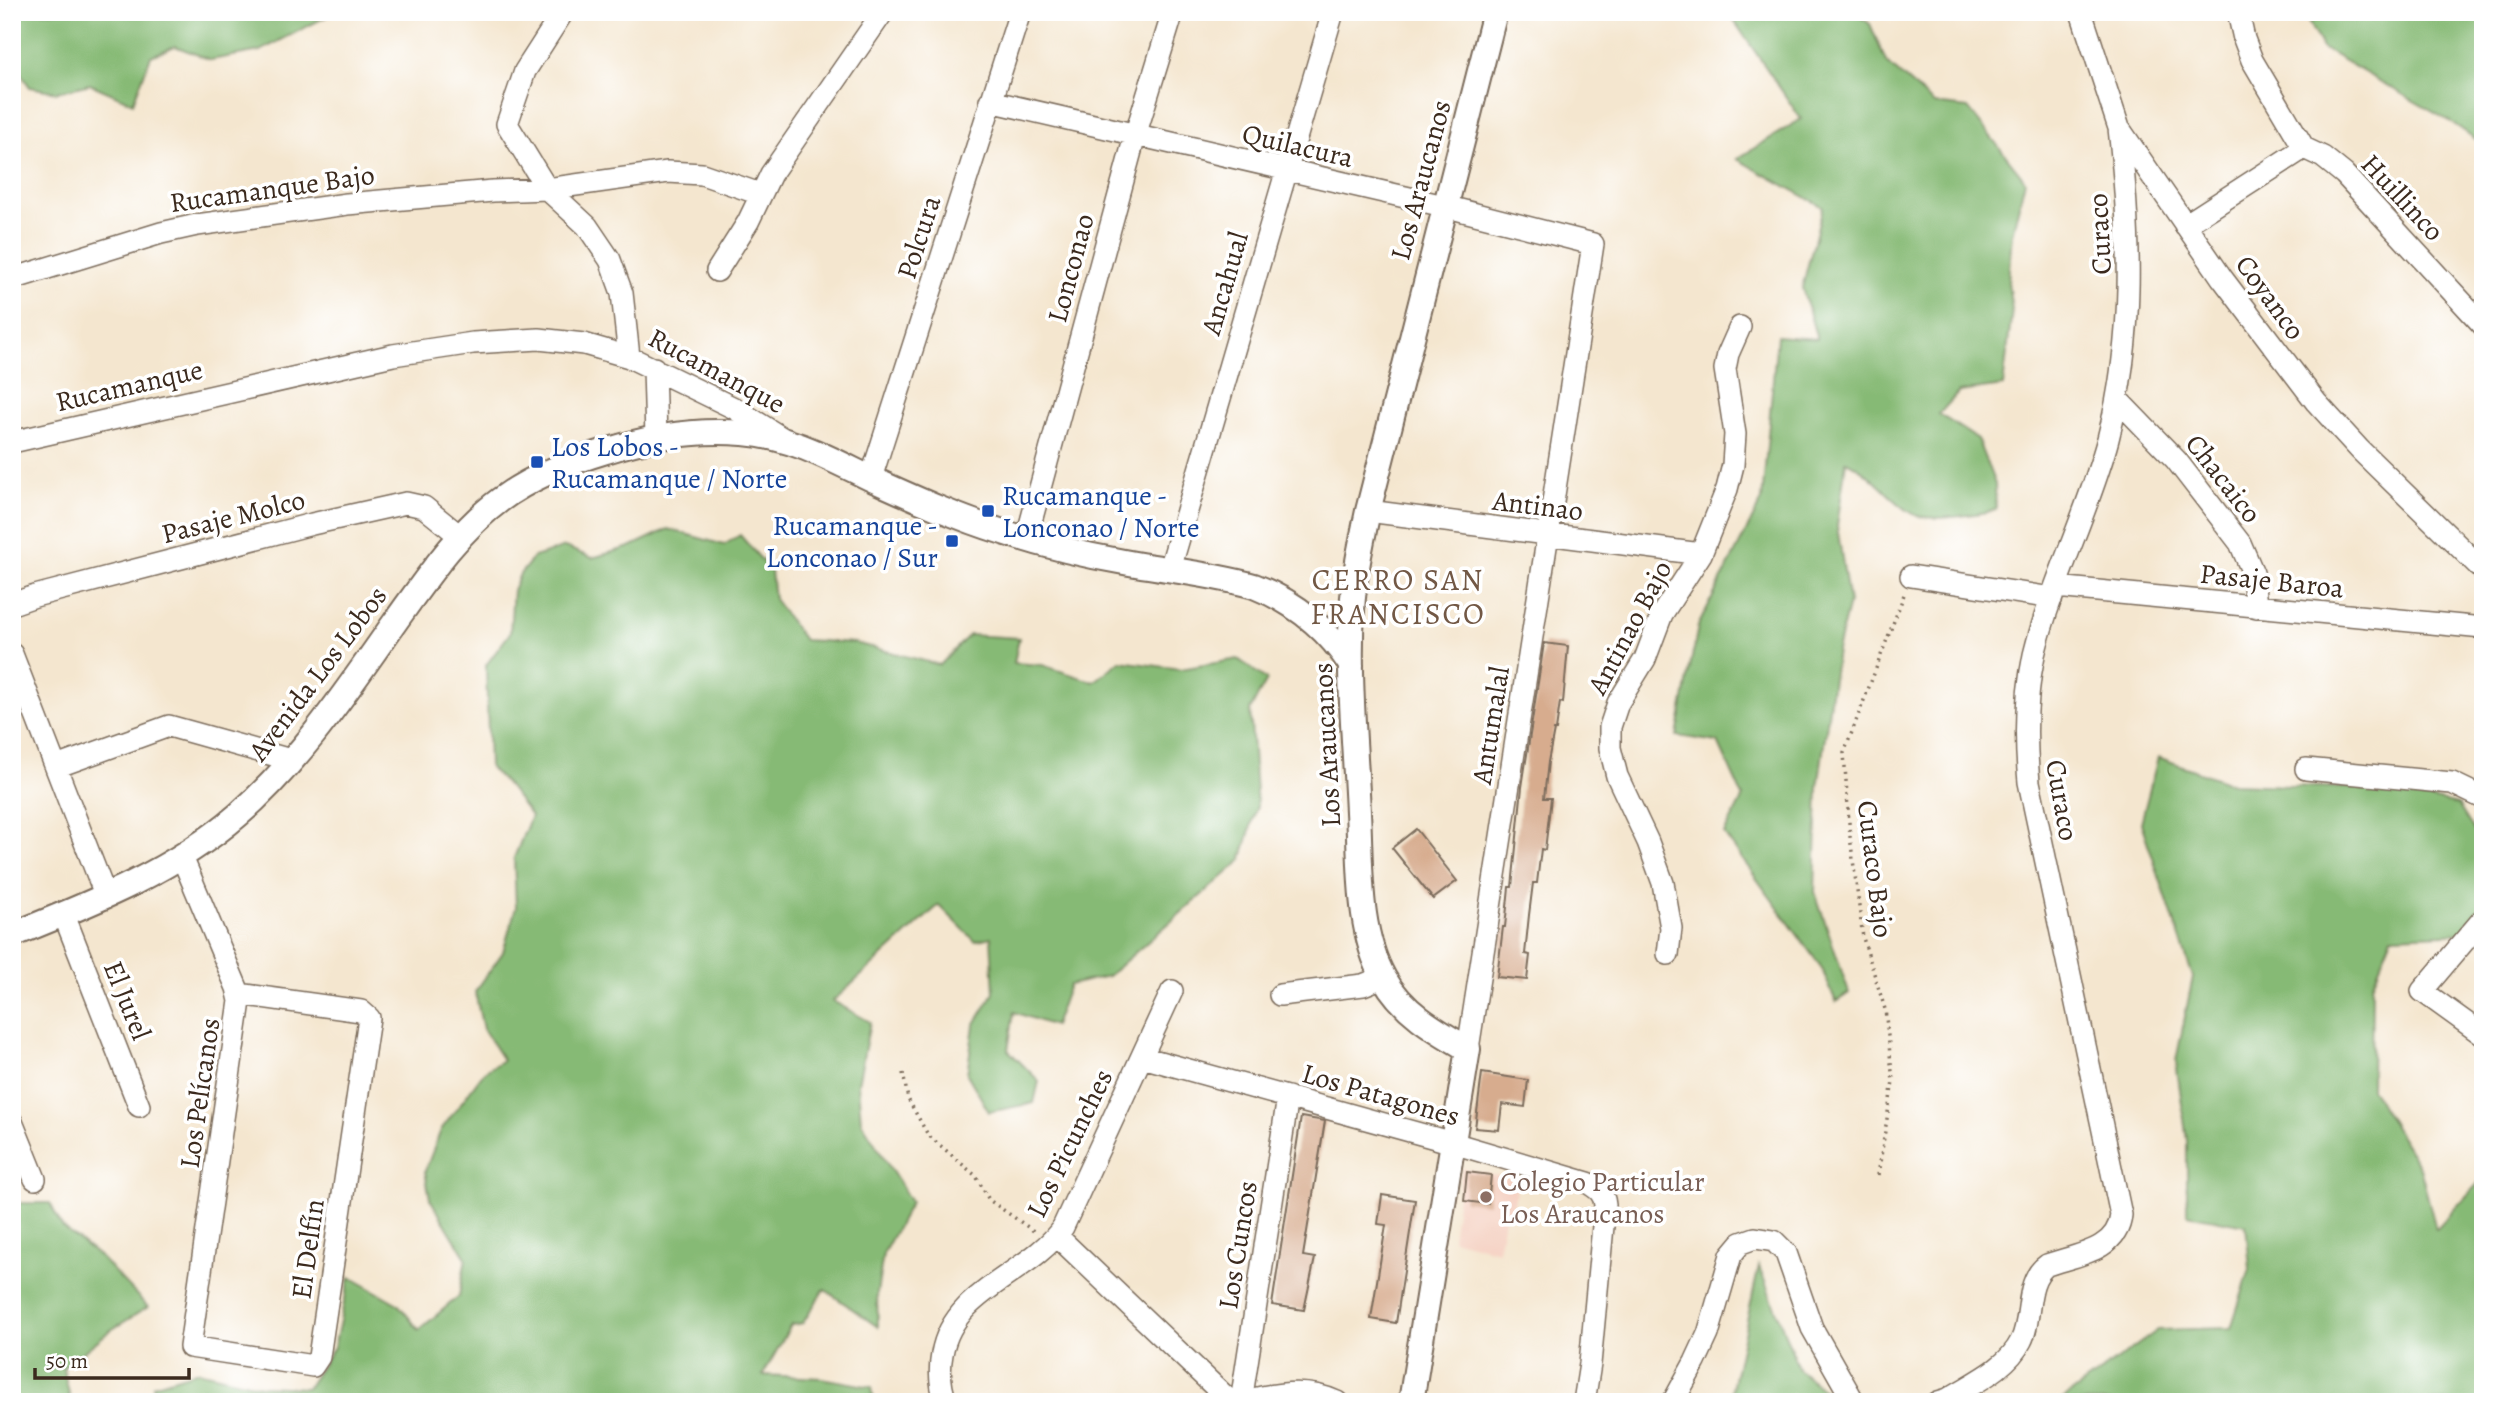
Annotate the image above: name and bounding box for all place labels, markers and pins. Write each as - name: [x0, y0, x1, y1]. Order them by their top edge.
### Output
- place label: Los Lobos - Rucamanque / Norte: [551, 428, 787, 498]
- marker: Los Lobos - Rucamanque / Norte: [529, 454, 545, 470]
- place label: Rucamanque - Lonconao / Norte: [1002, 477, 1200, 547]
- marker: Rucamanque - Lonconao / Norte: [980, 503, 996, 519]
- place label: Rucamanque - Lonconao / Sur: [766, 507, 938, 577]
- marker: Rucamanque - Lonconao / Sur: [944, 533, 960, 549]
- place label: Colegio Particular Los Araucanos: [1500, 1163, 1705, 1233]
- marker: Colegio Particular Los Araucanos: [1478, 1189, 1494, 1205]

